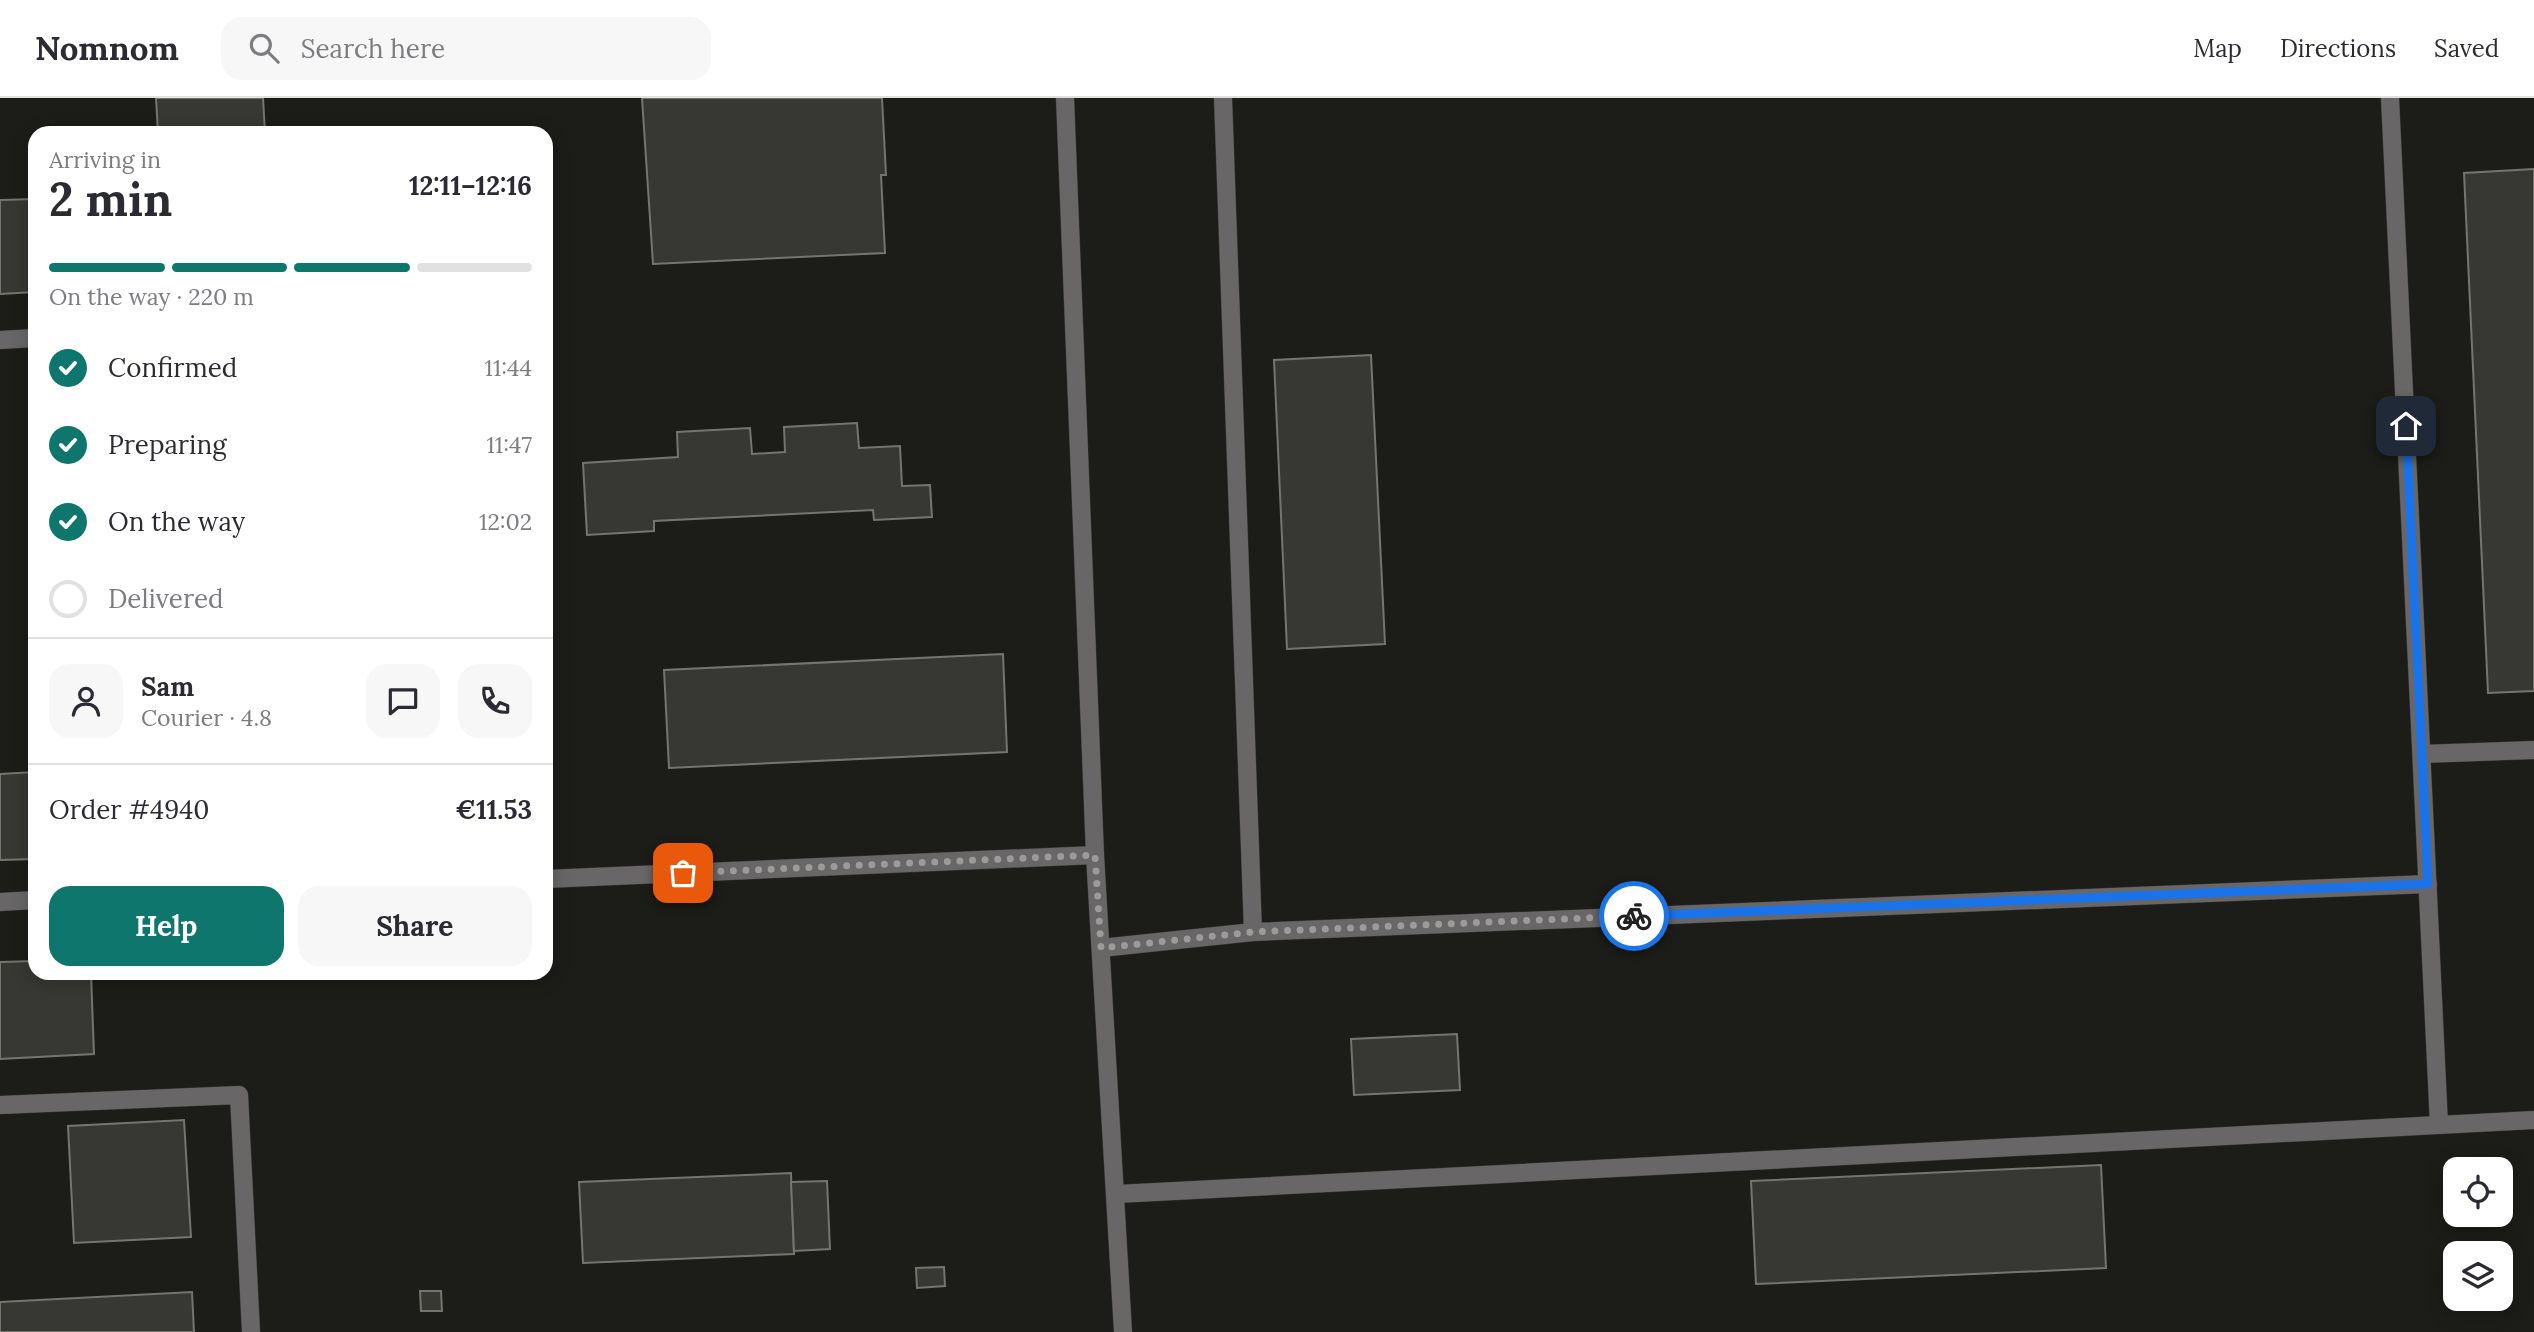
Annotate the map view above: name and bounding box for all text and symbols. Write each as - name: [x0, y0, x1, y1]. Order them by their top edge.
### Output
- search box: [221, 17, 711, 80]
- text: Nomnom: [35, 27, 179, 69]
- icon: search: [245, 29, 283, 67]
- text: Search here: [301, 32, 445, 65]
- text: Map: [2193, 33, 2242, 64]
- text: Directions: [2280, 33, 2396, 64]
- text: Saved: [2434, 33, 2499, 64]
- text: Arriving in: [49, 145, 161, 174]
- text: 12:11–12:16: [409, 169, 532, 202]
- text: 2 min: [49, 170, 172, 229]
- text: On the way · 220 m: [49, 282, 254, 311]
- icon: check: [49, 349, 87, 387]
- text: Confirmed: [108, 351, 237, 384]
- text: 11:44: [485, 353, 532, 382]
- pin: [2376, 396, 2436, 456]
- icon: home: [2387, 407, 2425, 445]
- icon: check: [49, 426, 87, 464]
- text: Preparing: [108, 428, 227, 461]
- text: 11:47: [486, 430, 532, 459]
- icon: check: [49, 503, 87, 541]
- text: On the way: [108, 505, 245, 538]
- text: 12:02: [479, 507, 532, 536]
- text: Delivered: [108, 582, 224, 615]
- button: person: [49, 664, 123, 738]
- button: chat: [366, 664, 440, 738]
- button: phone: [458, 664, 532, 738]
- text: Sam: [141, 670, 194, 703]
- text: Courier · 4.8: [141, 703, 272, 732]
- text: Order #4940: [49, 793, 209, 826]
- text: €11.53: [455, 793, 532, 826]
- pin: [653, 843, 713, 903]
- icon: bag: [664, 854, 702, 892]
- courier: [1599, 881, 1669, 951]
- button: Help: [49, 886, 284, 966]
- button: Share: [298, 886, 532, 966]
- icon: bike: [1615, 897, 1653, 935]
- map controls: [2443, 1157, 2513, 1311]
- button: locate: [2443, 1157, 2513, 1227]
- button: layers: [2443, 1241, 2513, 1311]

